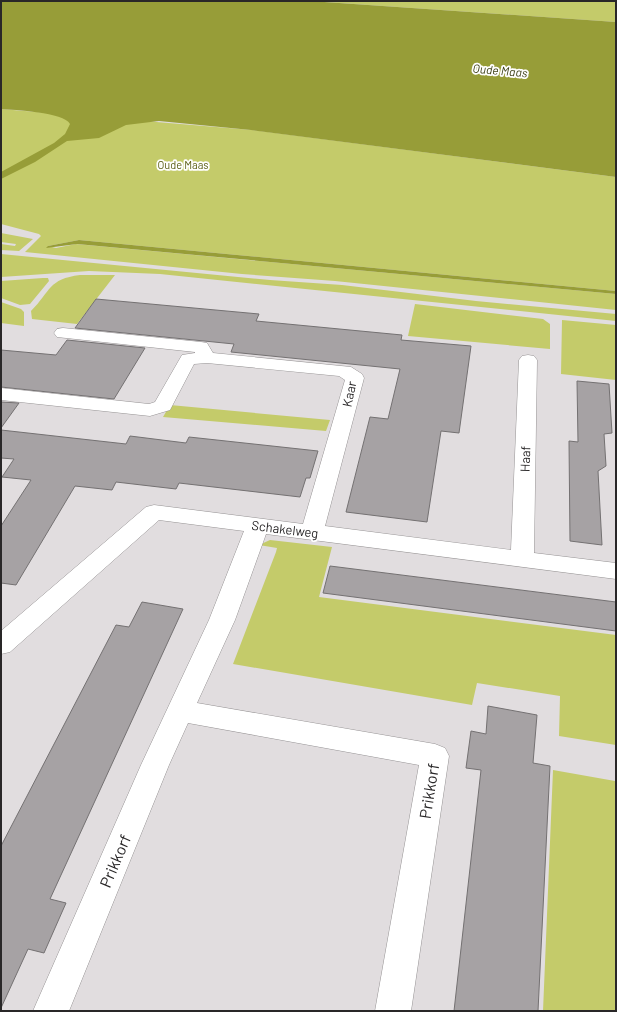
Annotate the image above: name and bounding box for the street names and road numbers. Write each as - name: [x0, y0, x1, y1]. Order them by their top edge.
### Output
- street label: Kaar: [338, 379, 360, 408]
- street label: Haaf: [517, 445, 533, 472]
- street label: Schakelweg: [251, 517, 319, 541]
- street label: Prikkorf: [415, 762, 442, 820]
- street label: Prikkorf: [95, 831, 134, 890]

